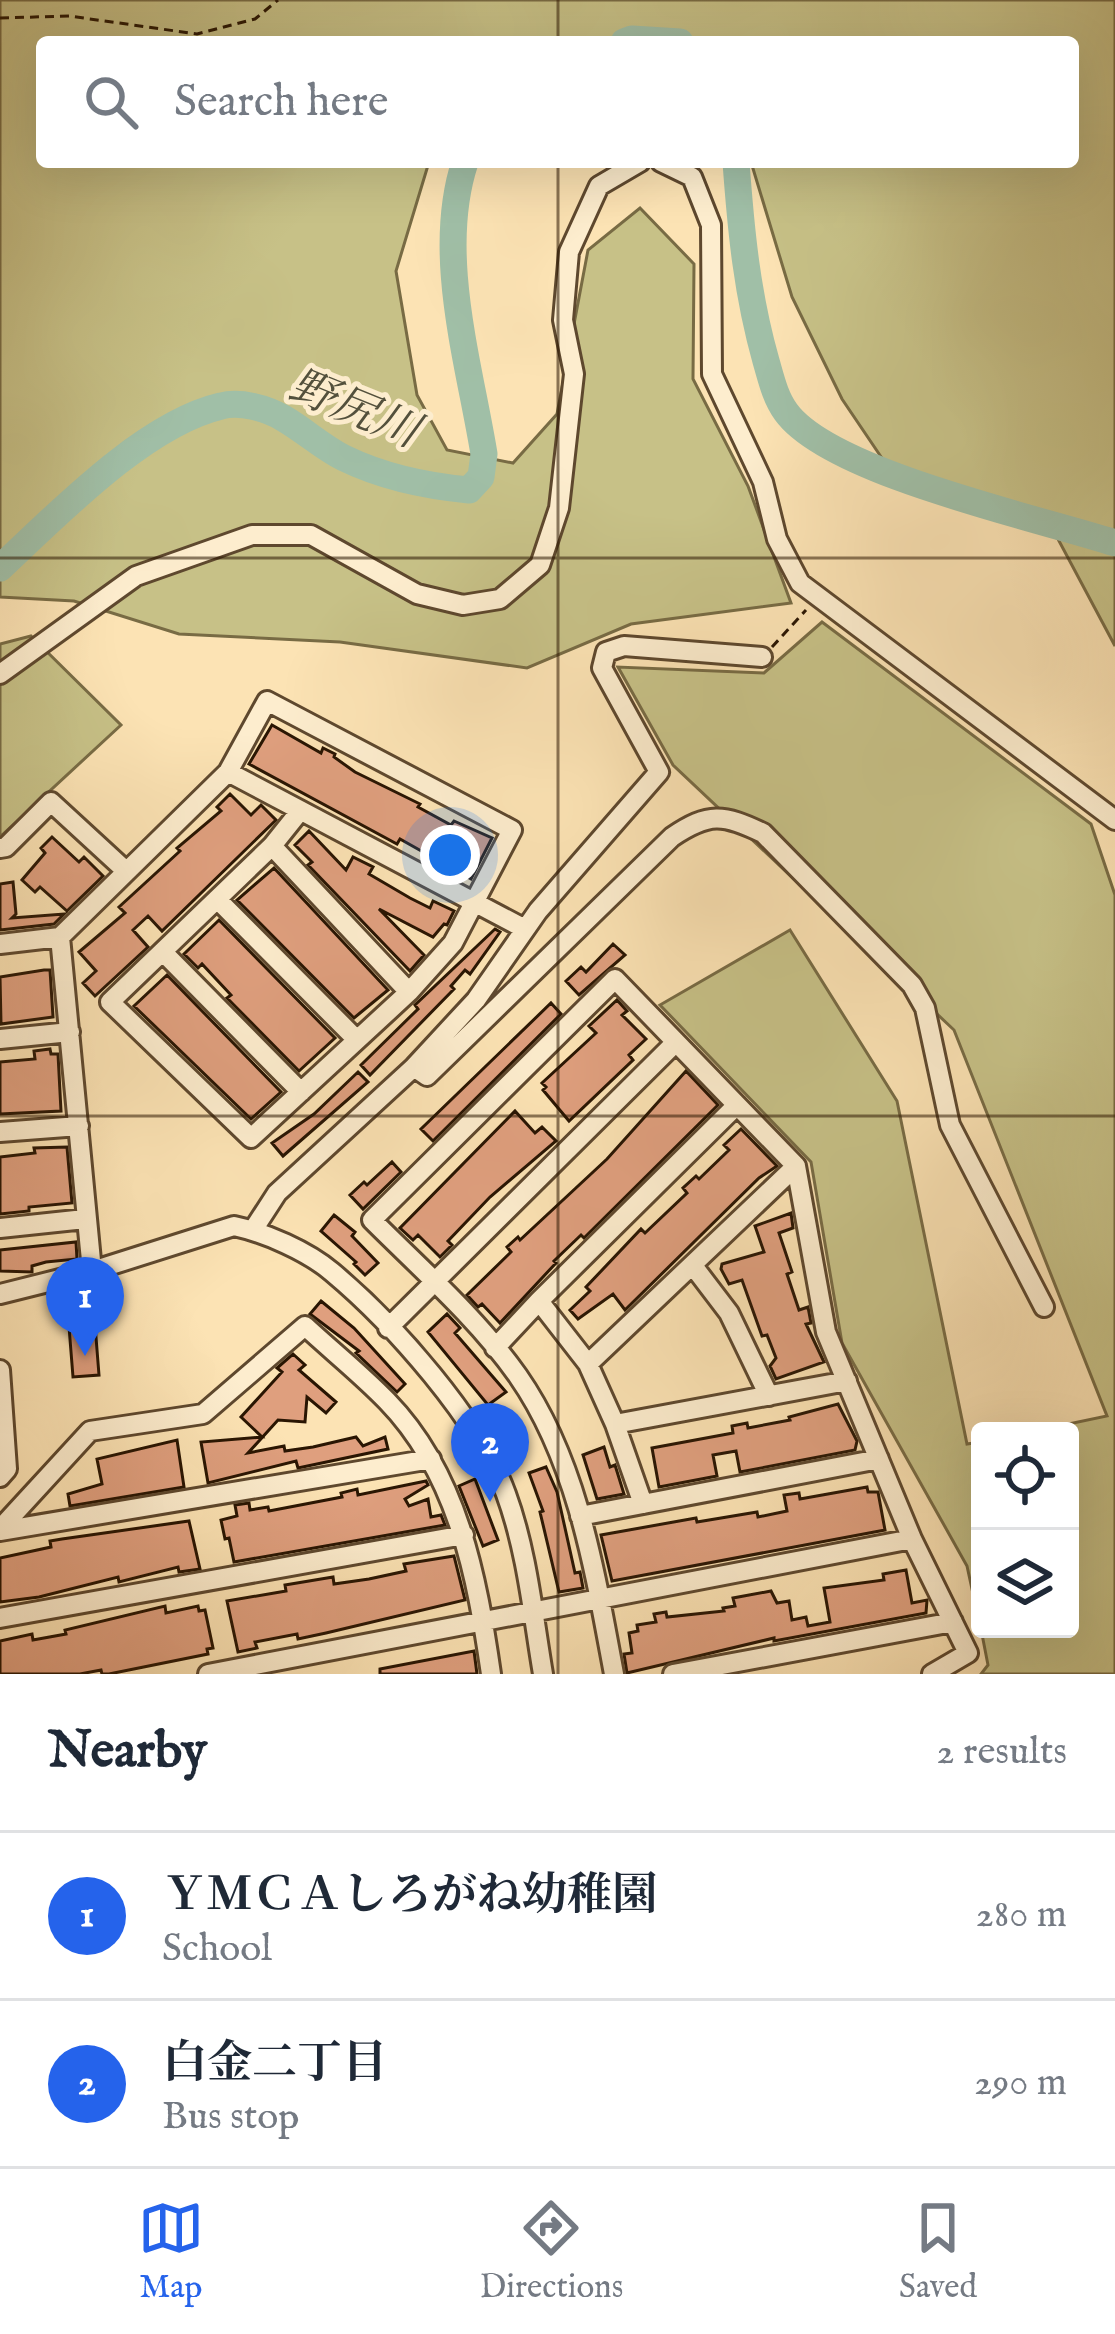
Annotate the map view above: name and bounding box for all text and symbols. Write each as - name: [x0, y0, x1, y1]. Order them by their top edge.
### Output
- search box: [36, 36, 1079, 168]
- icon: search: [78, 69, 144, 135]
- text: Search here: [174, 74, 388, 131]
- water label: 野尻川: [280, 359, 432, 464]
- your location: [420, 825, 480, 885]
- pin: 1: [46, 1257, 124, 1356]
- pin: 2: [451, 1403, 529, 1502]
- map controls: [971, 1422, 1079, 1638]
- button: locate: [971, 1422, 1079, 1530]
- button: layers: [971, 1530, 1079, 1638]
- text: Nearby: [48, 1720, 207, 1785]
- text: 2 results: [936, 1728, 1067, 1777]
- text: ＹＭＣＡしろがね幼稚園: [162, 1868, 657, 1925]
- text: 1: [80, 1891, 94, 1940]
- text: 280 m: [976, 1891, 1067, 1940]
- text: School: [162, 1925, 272, 1974]
- text: 白金二丁目: [162, 2036, 387, 2093]
- text: 2: [78, 2059, 96, 2108]
- text: 290 m: [974, 2059, 1067, 2108]
- text: Bus stop: [162, 2093, 299, 2142]
- tab: Map: [138, 2195, 204, 2309]
- tab: Directions: [480, 2195, 623, 2309]
- tab: Saved: [899, 2195, 977, 2309]

